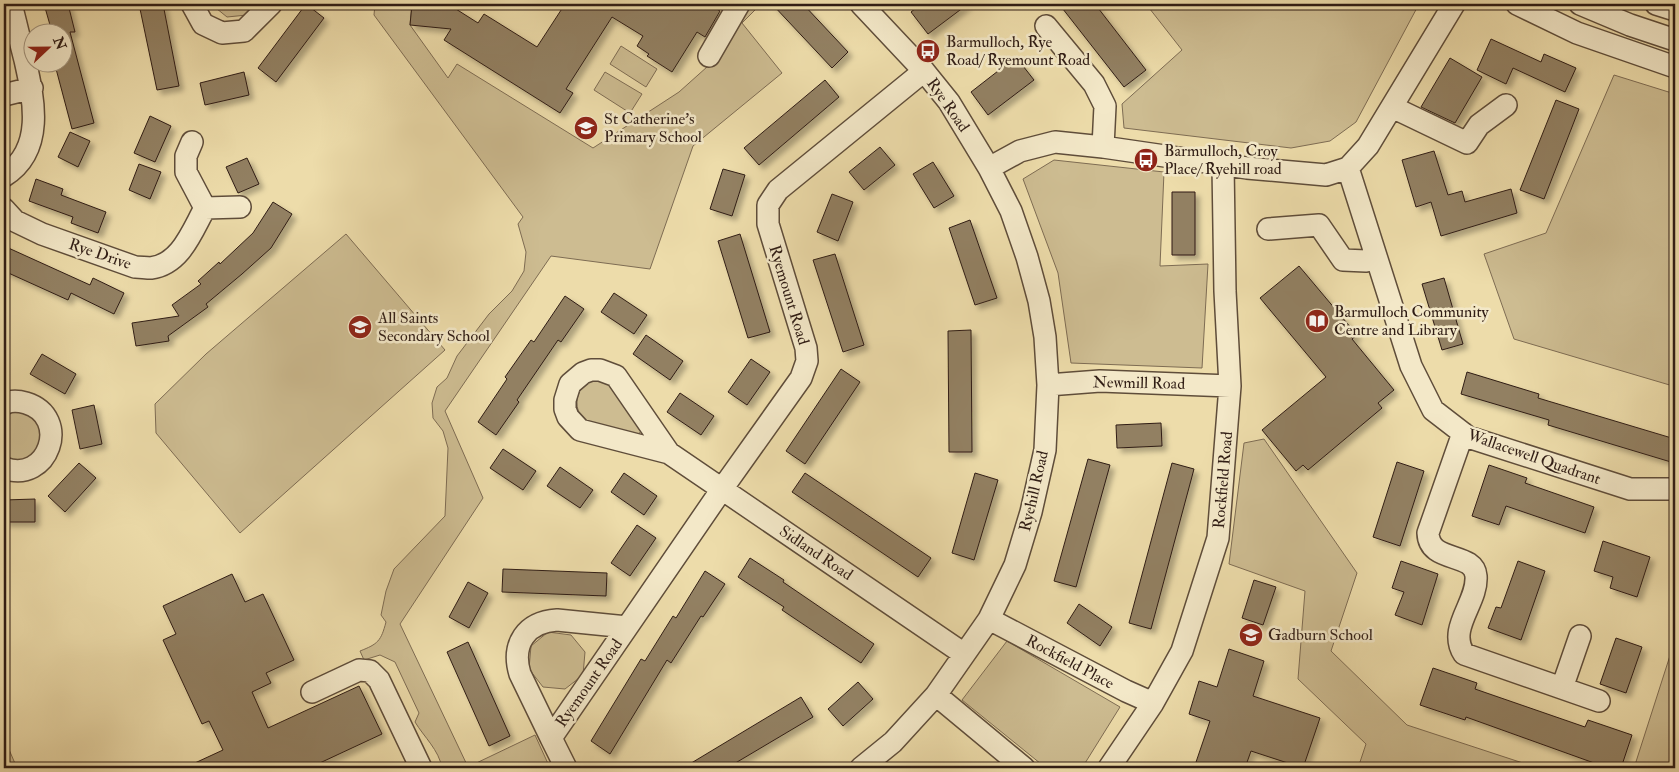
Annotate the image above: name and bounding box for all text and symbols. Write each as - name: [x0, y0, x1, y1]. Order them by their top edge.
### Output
- north arrow: [22, 22, 72, 72]
- place label: Barmulloch, Rye Road/ Ryemount Road: [946, 32, 1090, 70]
- text: N: [49, 33, 70, 53]
- bus stop icon: Barmulloch, Rye Road/ Ryemount Road: [915, 38, 941, 64]
- street label: Rye Road: [922, 74, 974, 136]
- place label: St Catherine's Primary School: [604, 109, 702, 147]
- school or university icon: St Catherine's Primary School: [573, 115, 599, 141]
- place label: Barmulloch, Croy Place/ Ryehill road: [1164, 141, 1282, 179]
- bus stop icon: Barmulloch, Croy Place/ Ryehill road: [1133, 147, 1159, 173]
- street label: Rye Drive: [66, 234, 134, 274]
- street label: Ryemount Road: [764, 243, 814, 347]
- place label: Barmulloch Community Centre and Library: [1334, 302, 1490, 340]
- place label: All Saints Secondary School: [377, 308, 490, 346]
- library icon: Barmulloch Community Centre and Library: [1304, 308, 1330, 334]
- school or university icon: All Saints Secondary School: [347, 314, 373, 340]
- street label: Newmill Road: [1093, 372, 1185, 394]
- street label: Wallacewell Quadrant: [1464, 425, 1603, 489]
- street label: Rockfield Road: [1209, 431, 1237, 529]
- street label: Ryehill Road: [1015, 449, 1053, 533]
- street label: Sidland Road: [775, 521, 857, 585]
- school or university icon: Gadburn School: [1238, 622, 1264, 648]
- place label: Gadburn School: [1268, 625, 1373, 645]
- street label: Rockfield Place: [1022, 630, 1118, 694]
- street label: Ryemount Road: [551, 635, 627, 731]

